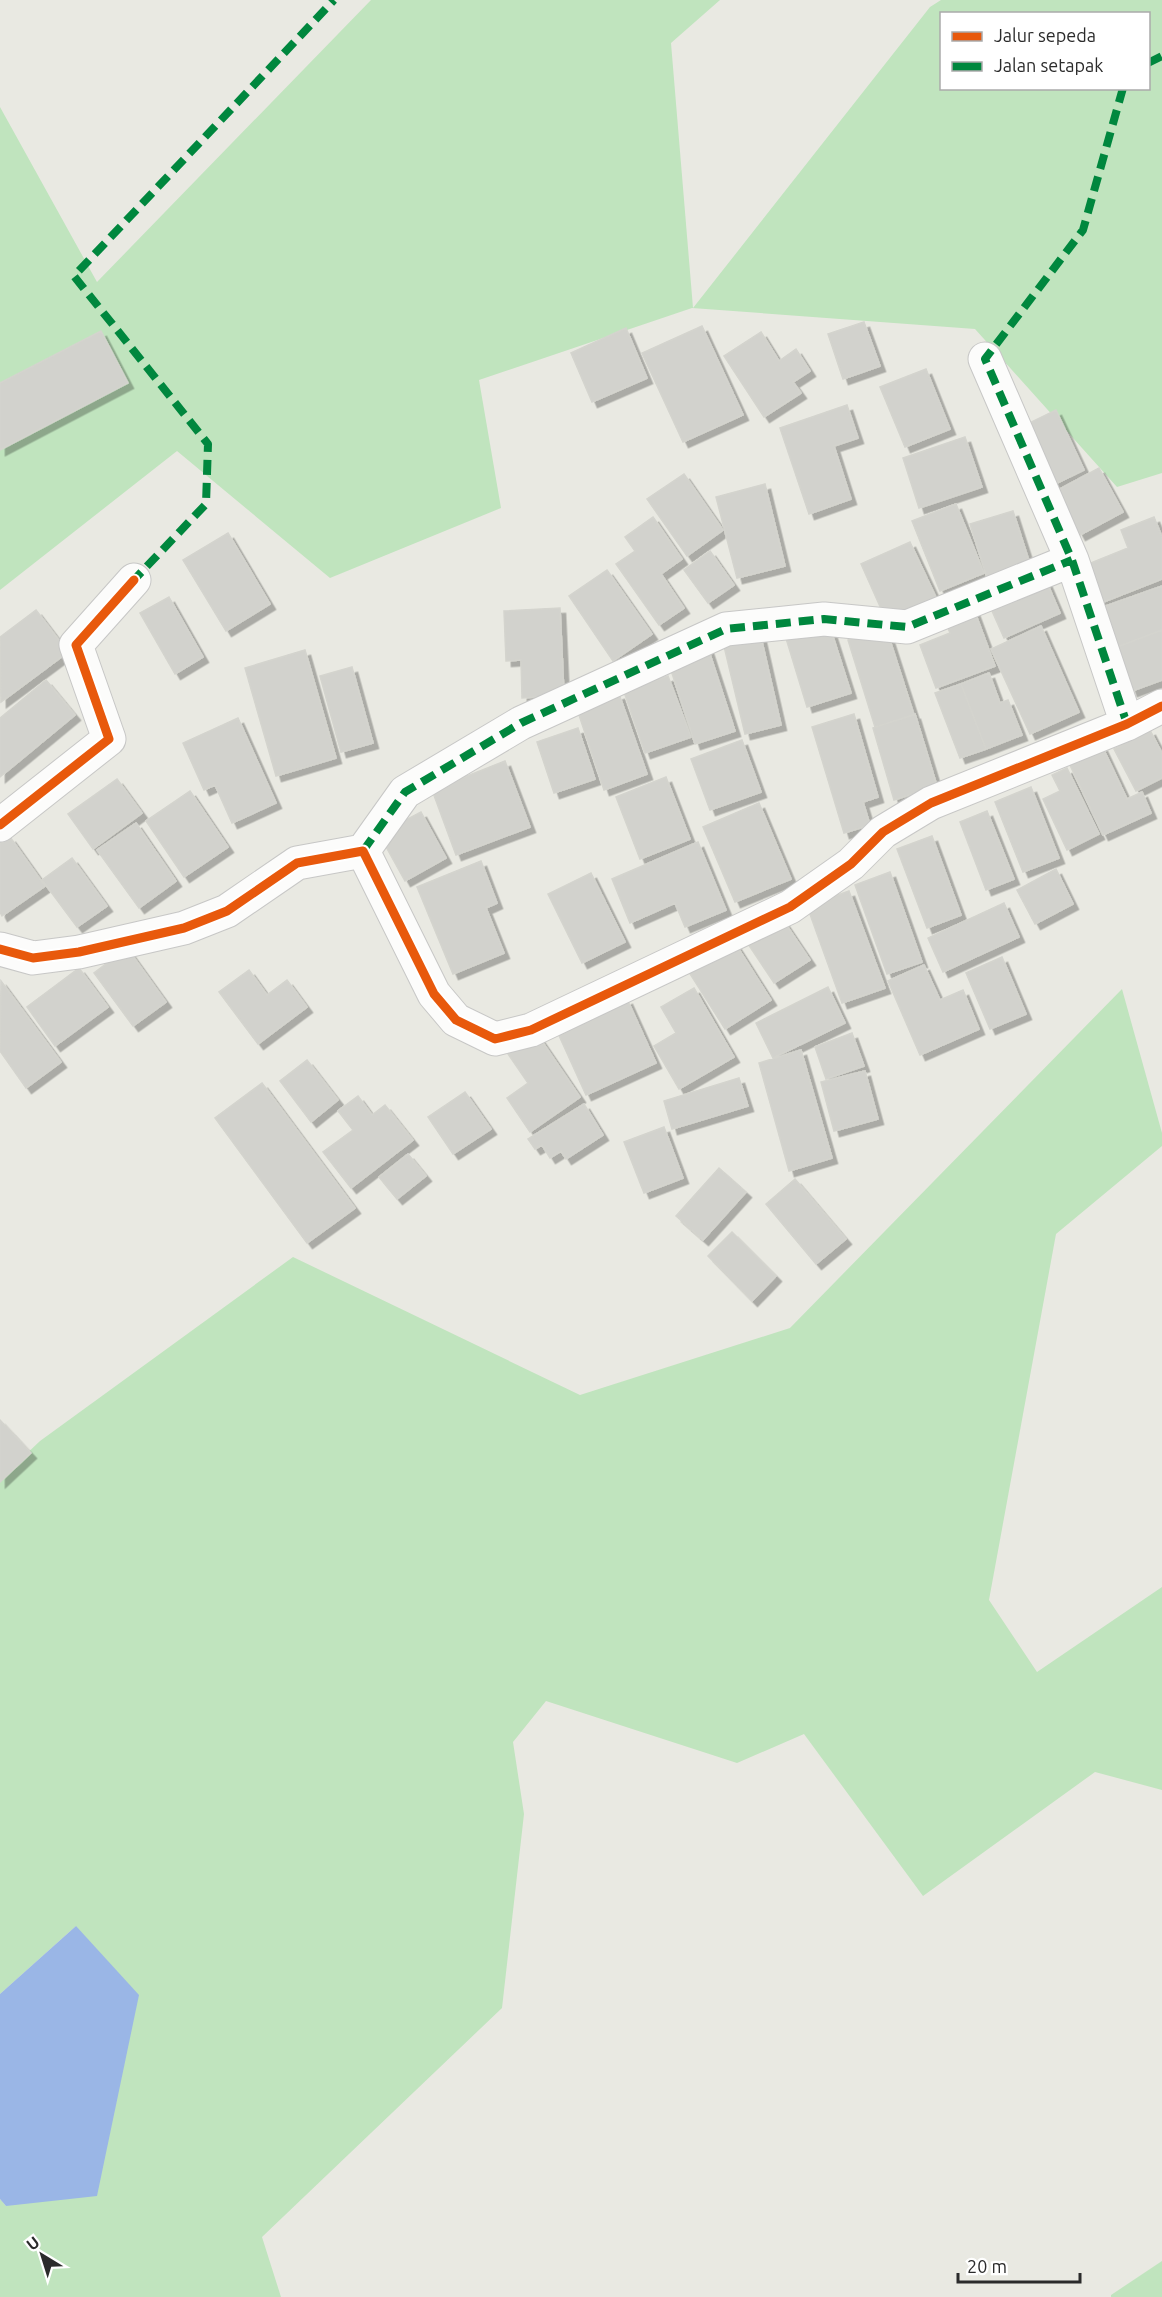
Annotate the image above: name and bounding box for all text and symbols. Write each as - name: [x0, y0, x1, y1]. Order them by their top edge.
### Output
- legend: [940, 12, 1150, 90]
- text: Jalur sepeda: [994, 25, 1096, 45]
- text: Jalan setapak: [994, 55, 1103, 75]
- north arrow: [12, 2225, 72, 2285]
- text: U: [23, 2233, 43, 2254]
- scale bar: [958, 2246, 1080, 2284]
- text: 20 m: [967, 2256, 1007, 2276]

